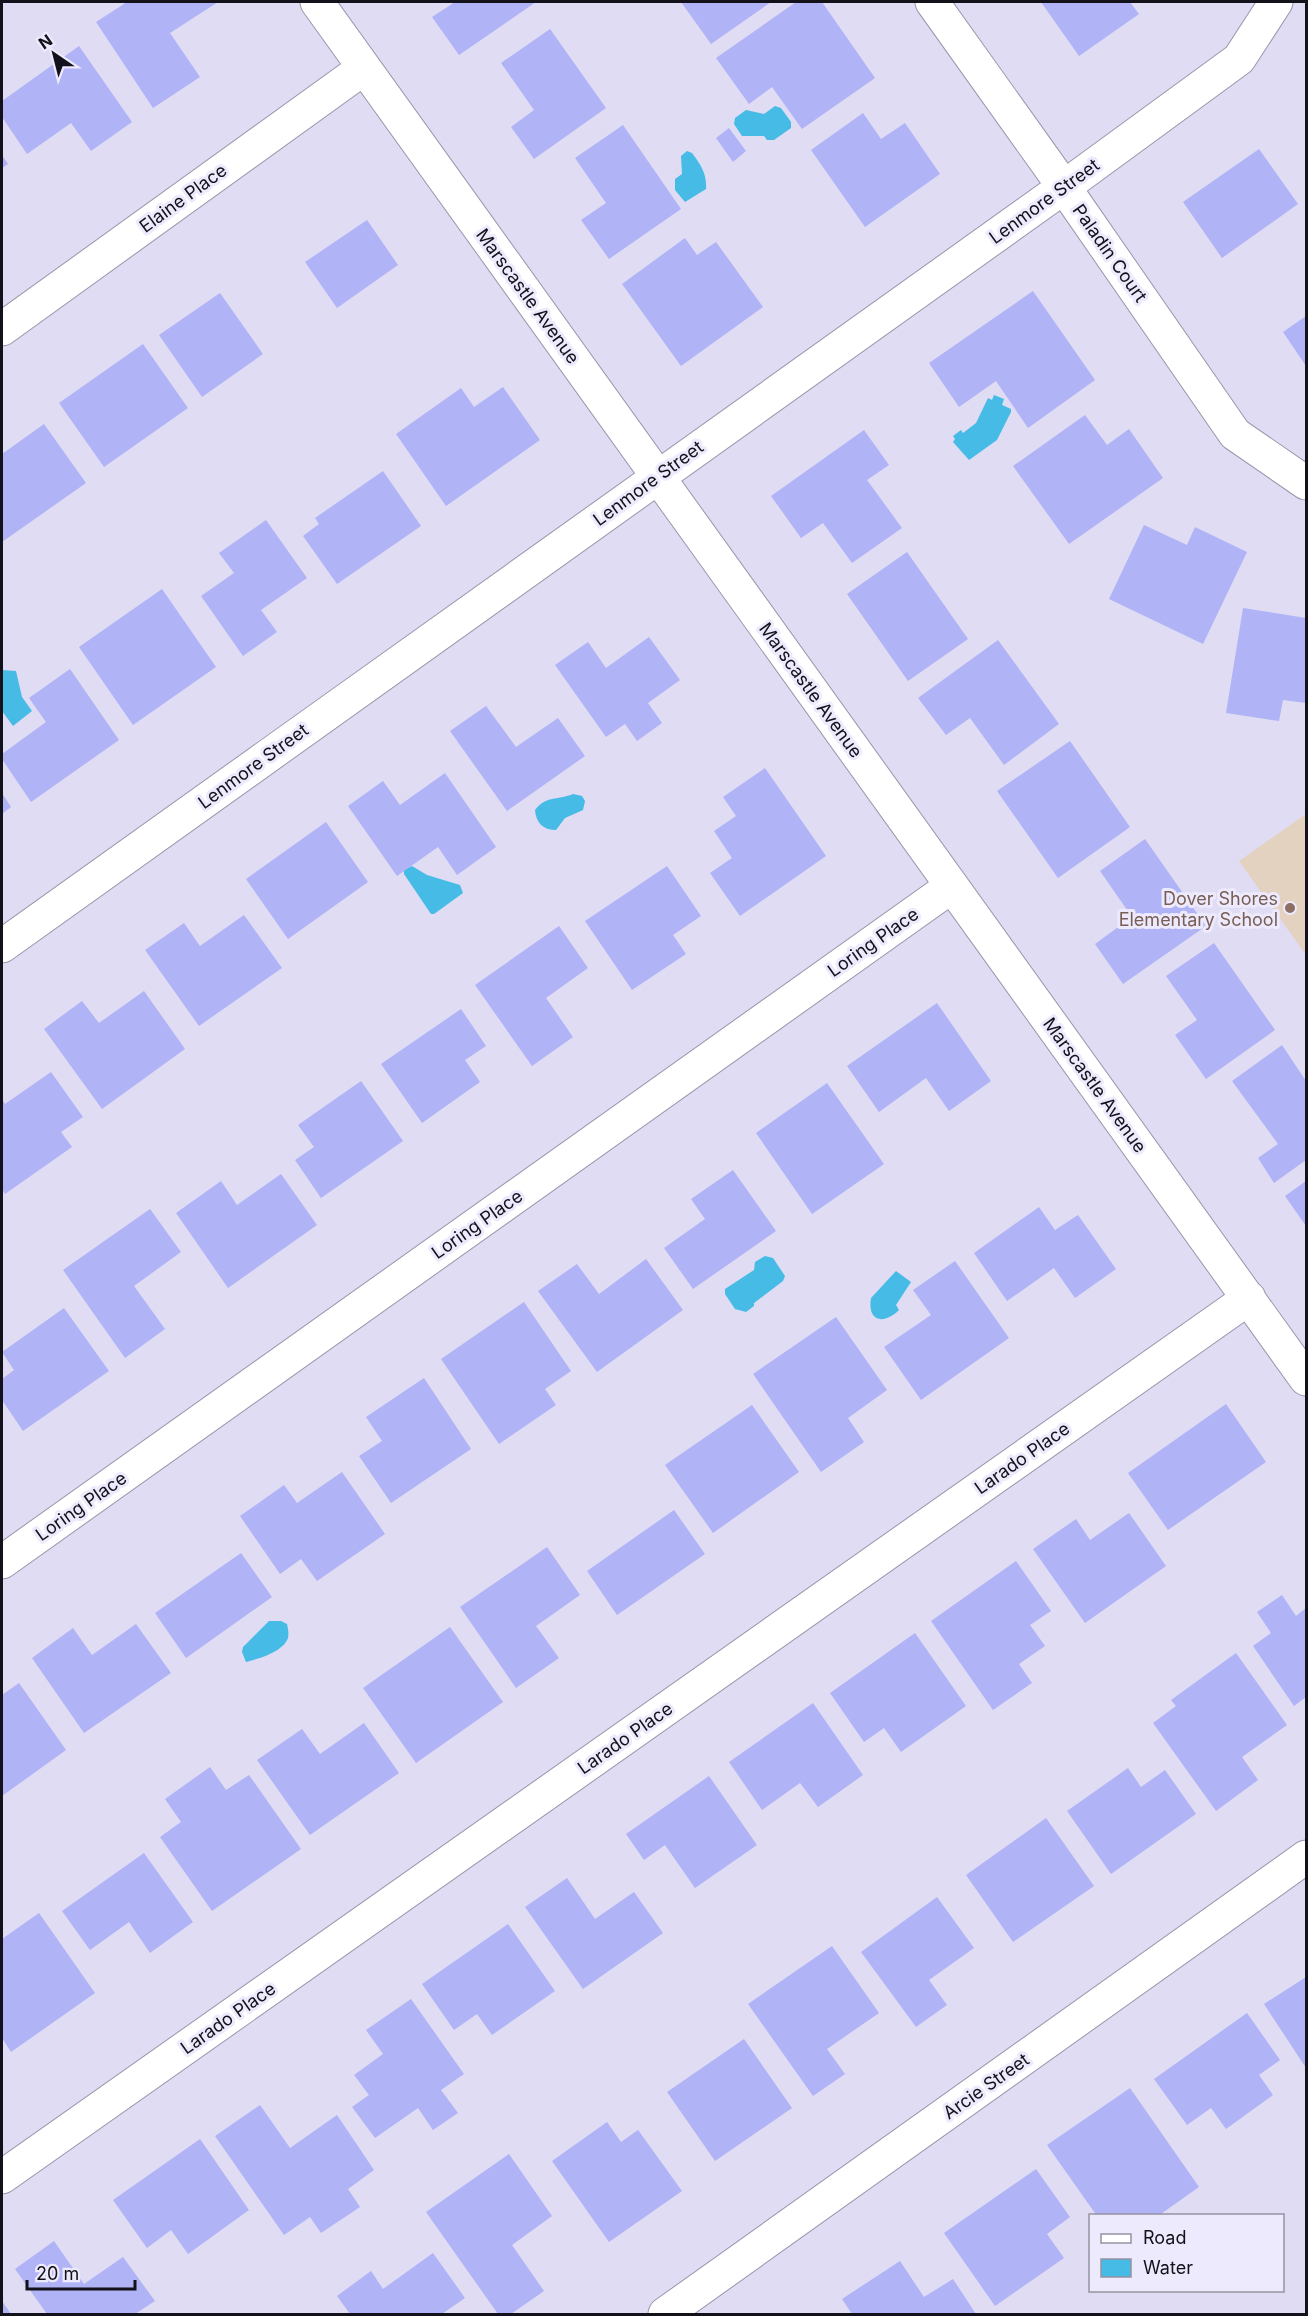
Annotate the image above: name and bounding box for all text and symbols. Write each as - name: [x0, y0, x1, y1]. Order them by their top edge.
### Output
- north arrow: [24, 24, 84, 84]
- text: N: [35, 30, 56, 53]
- street label: Lenmore Street: [985, 154, 1103, 248]
- street label: Elaine Place: [135, 159, 231, 237]
- street label: Paladin Court: [1069, 200, 1152, 306]
- street label: Marscastle Avenue: [472, 224, 584, 368]
- street label: Lenmore Street: [589, 436, 707, 530]
- street label: Marscastle Avenue: [755, 618, 867, 762]
- street label: Lenmore Street: [194, 719, 312, 813]
- place label: Dover Shores Elementary School: [1119, 888, 1278, 930]
- marker: Dover Shores Elementary School: [1283, 901, 1297, 915]
- street label: Loring Place: [824, 903, 922, 981]
- street label: Marscastle Avenue: [1039, 1013, 1151, 1157]
- street label: Loring Place: [428, 1185, 526, 1263]
- street label: Larado Place: [971, 1418, 1073, 1498]
- street label: Loring Place: [32, 1467, 130, 1545]
- street label: Larado Place: [574, 1698, 676, 1778]
- street label: Larado Place: [177, 1978, 279, 2058]
- street label: Arcie Street: [939, 2049, 1033, 2123]
- legend: [1089, 2214, 1284, 2292]
- text: Road: [1143, 2227, 1186, 2248]
- scale bar: [27, 2253, 135, 2291]
- text: Water: [1143, 2257, 1193, 2278]
- text: 20 m: [36, 2263, 79, 2284]

